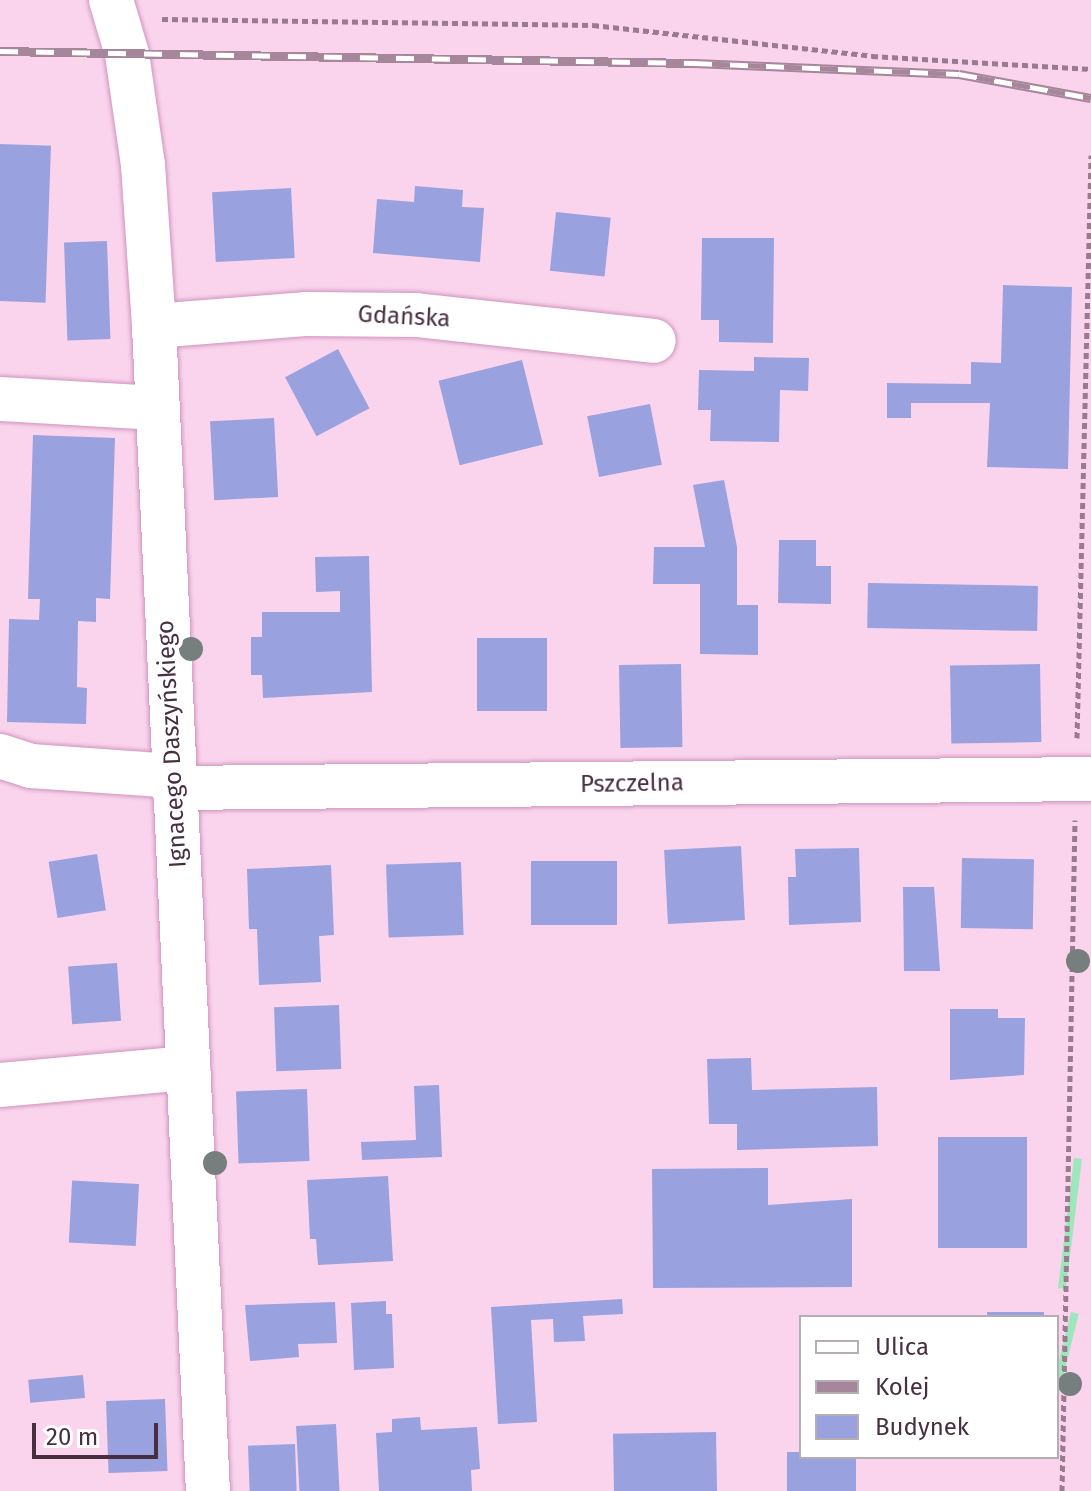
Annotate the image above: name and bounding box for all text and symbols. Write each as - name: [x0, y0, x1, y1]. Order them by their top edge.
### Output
- street label: Gdańska: [357, 300, 451, 334]
- street label: Ignacego Daszyńskiego: [151, 619, 193, 869]
- street label: Pszczelna: [580, 769, 684, 799]
- legend: [799, 1315, 1059, 1459]
- text: Ulica: [875, 1333, 929, 1361]
- text: Kolej: [875, 1373, 930, 1401]
- scale bar: [36, 1407, 162, 1457]
- text: Budynek: [875, 1413, 969, 1441]
- text: 20 m: [46, 1423, 98, 1451]

